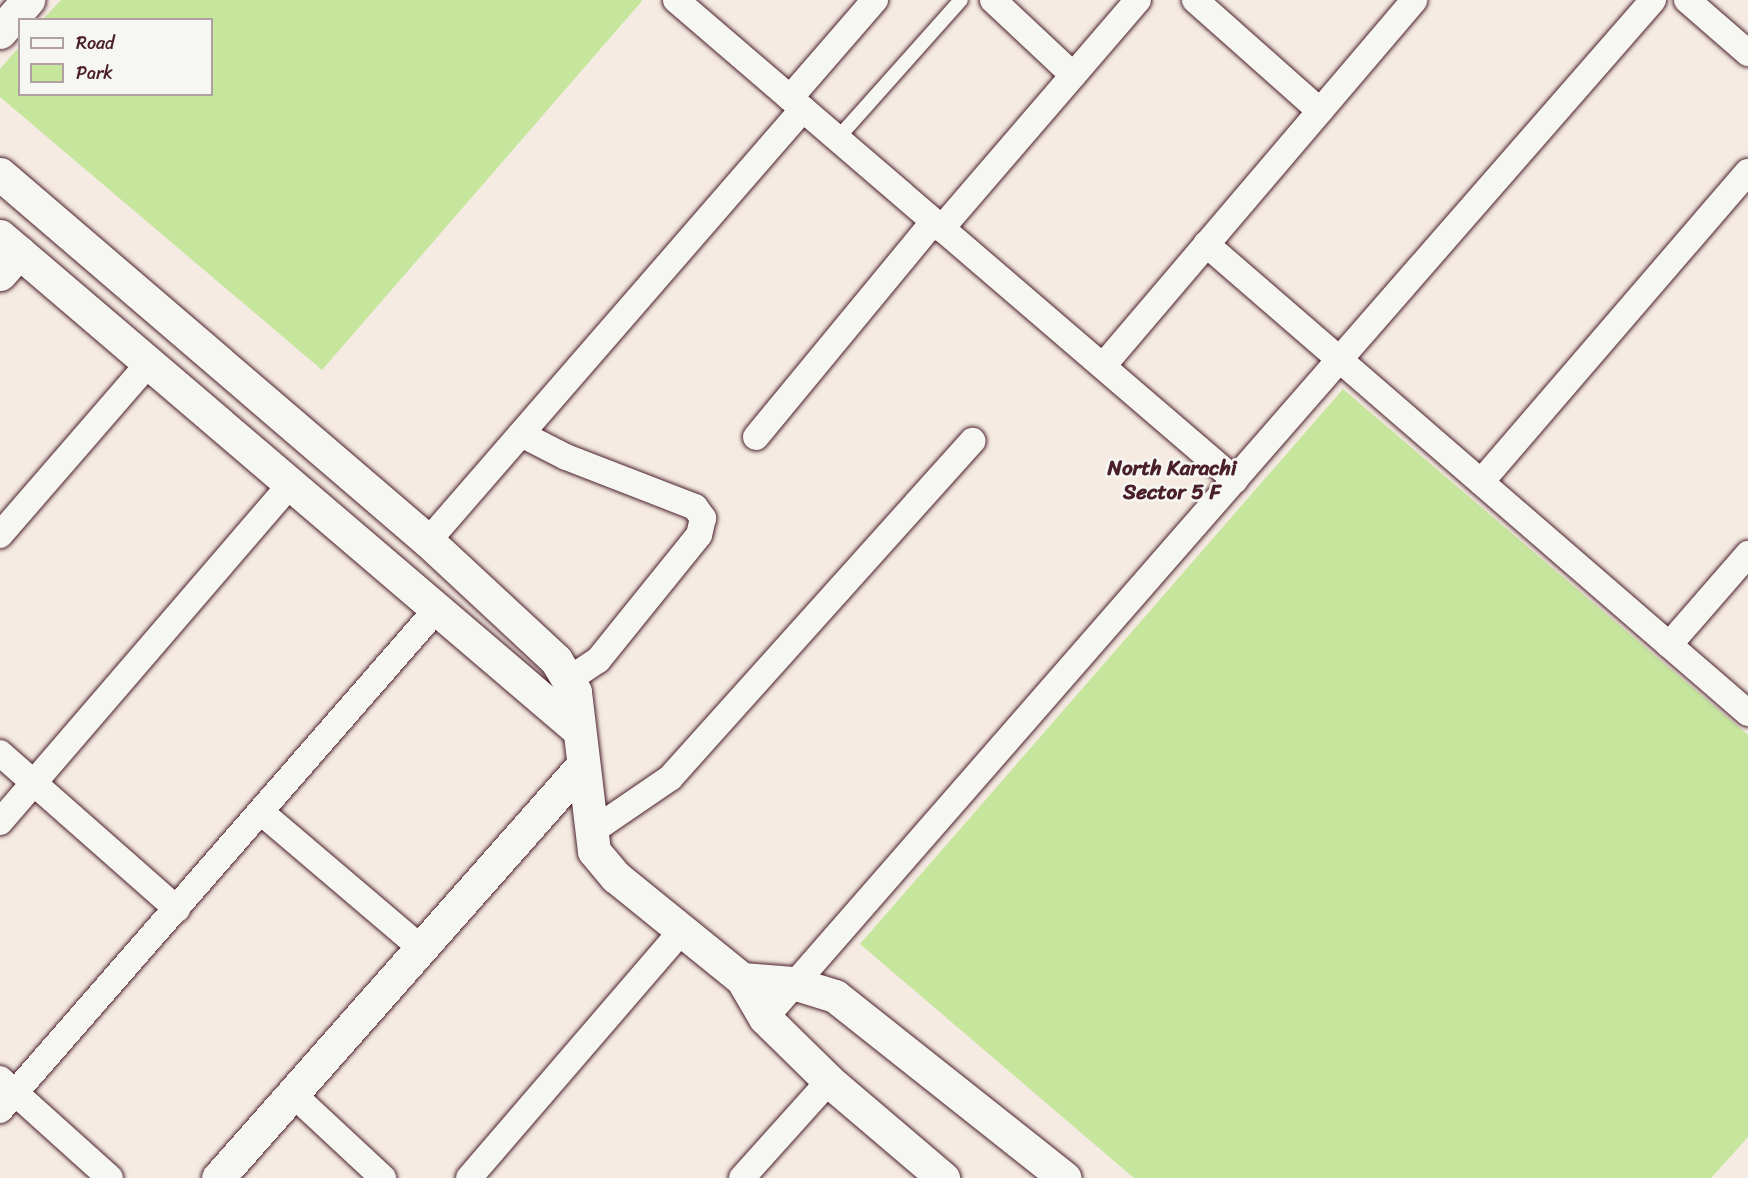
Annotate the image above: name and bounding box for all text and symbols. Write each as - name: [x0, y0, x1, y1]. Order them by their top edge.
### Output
- legend: [18, 18, 213, 96]
- text: Road: [76, 27, 115, 59]
- text: Park: [76, 57, 113, 89]
- district label: North Karachi Sector 5 F: [1107, 455, 1237, 505]

